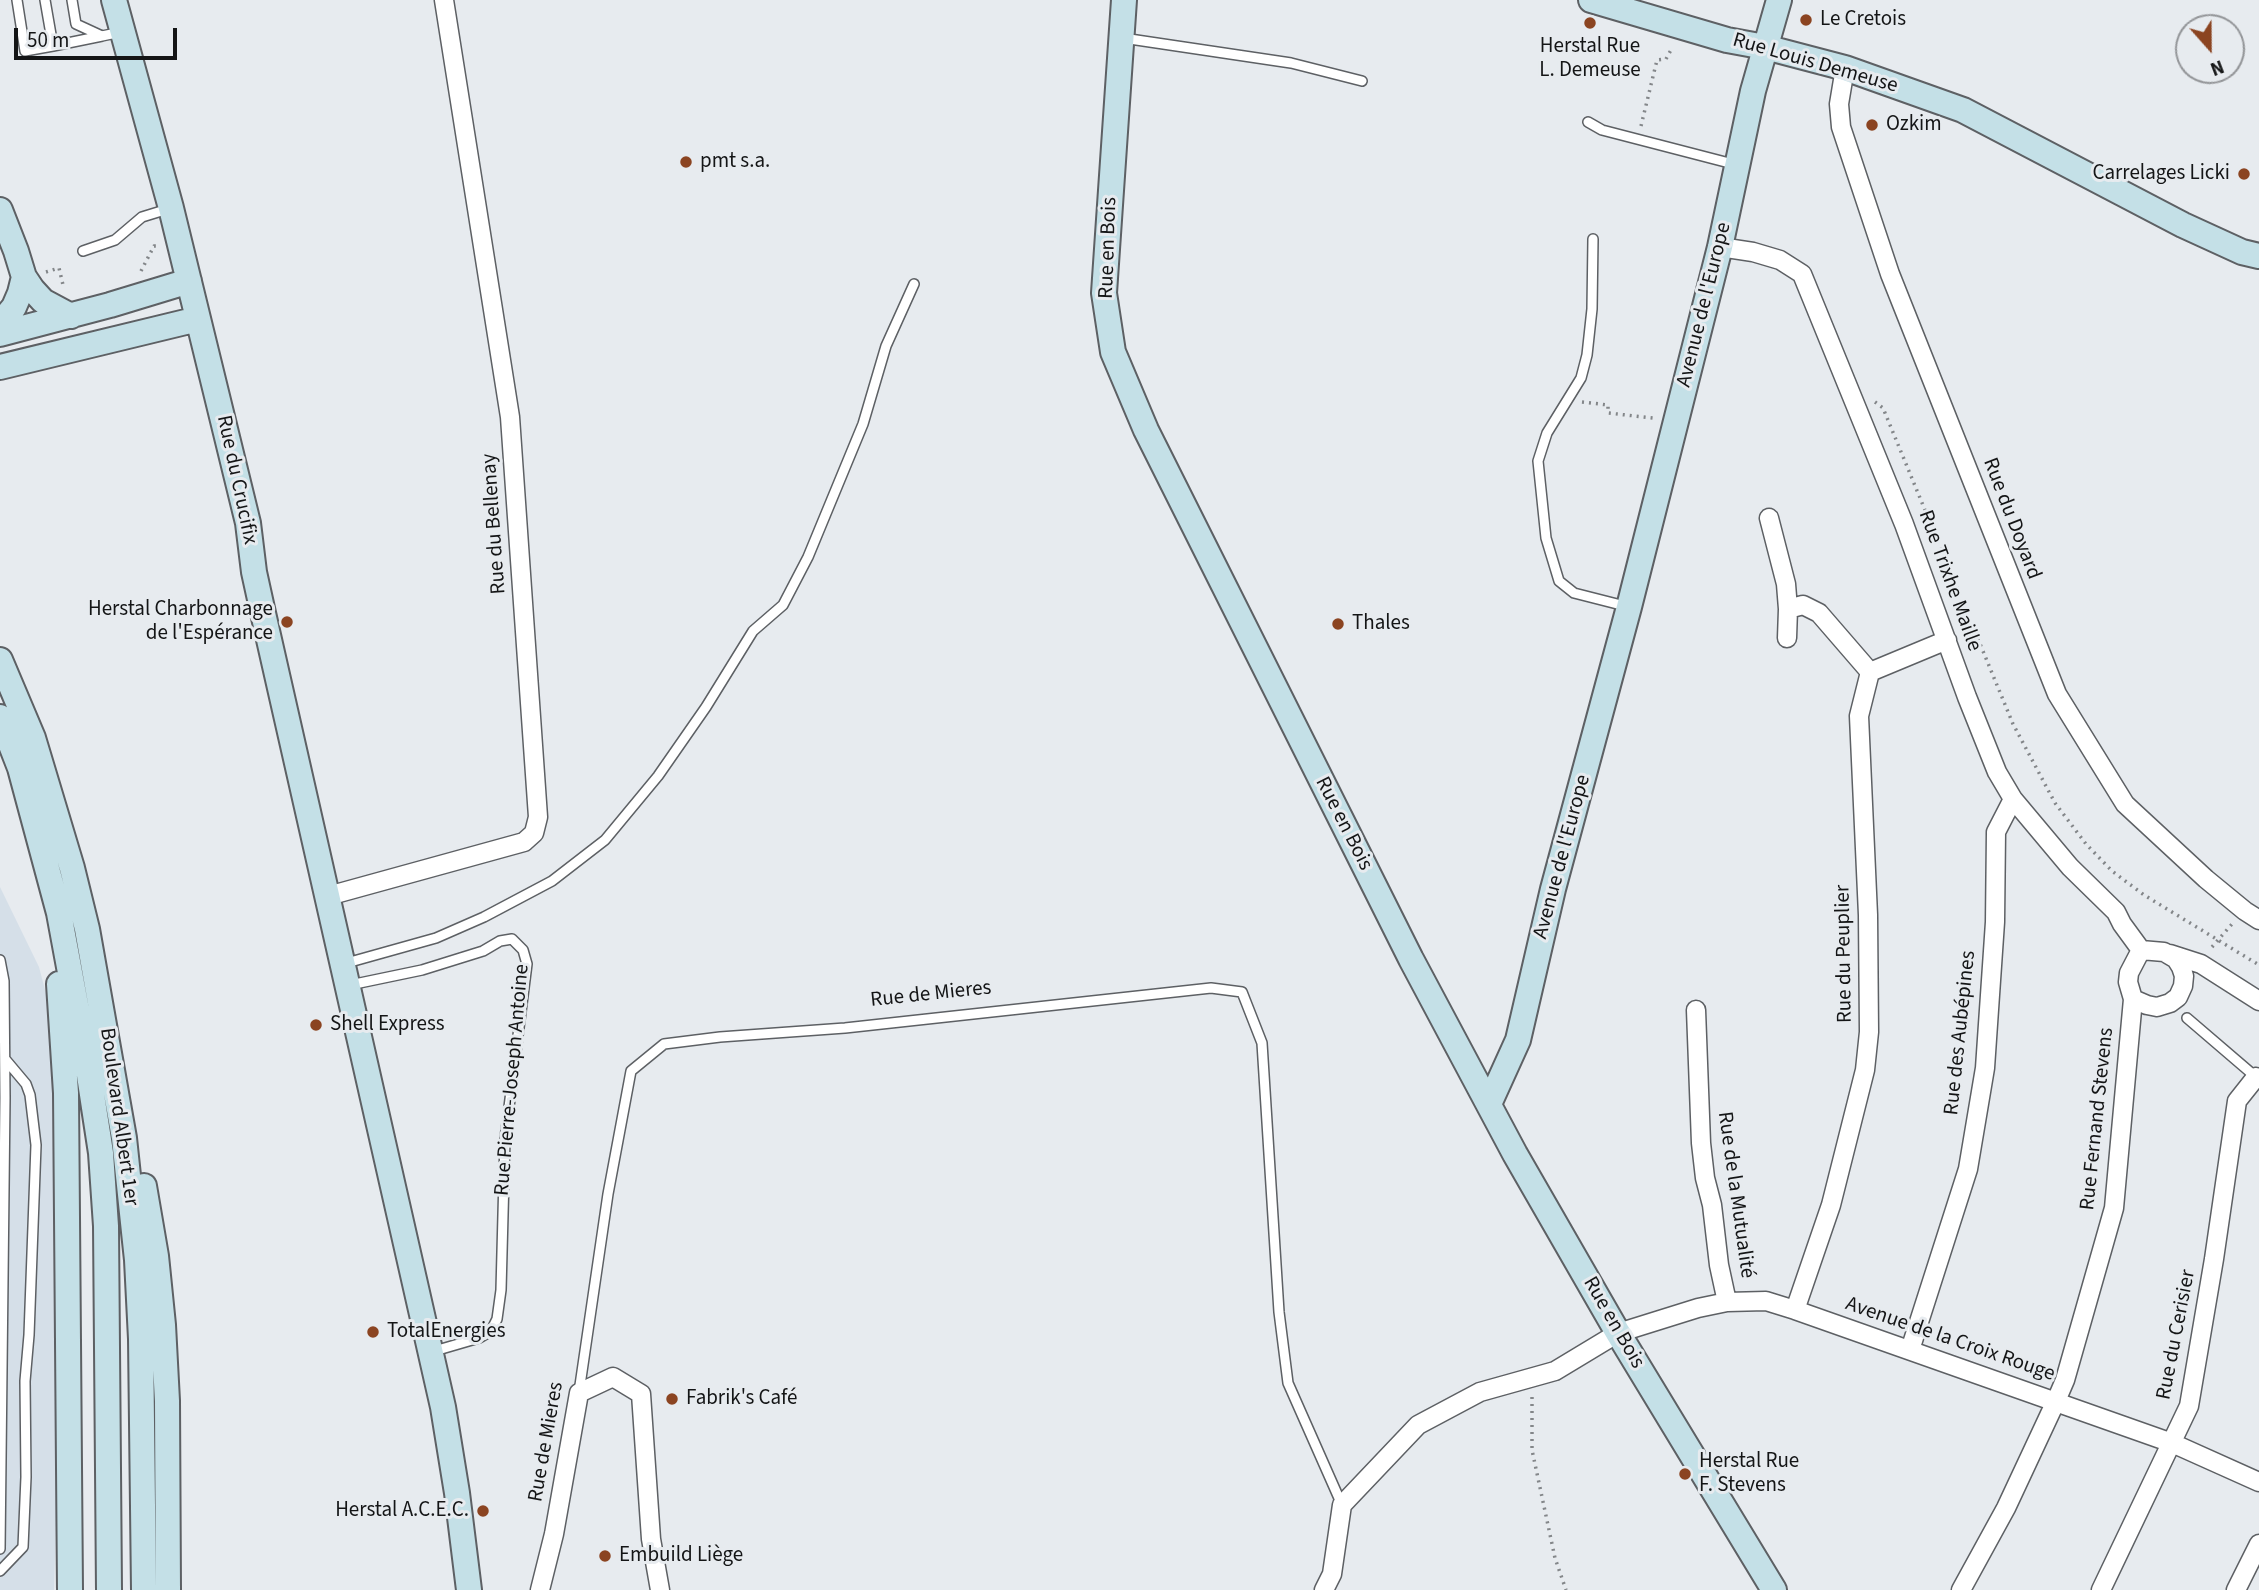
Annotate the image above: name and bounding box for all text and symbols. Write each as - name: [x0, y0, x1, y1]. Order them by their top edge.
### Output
- place label: Le Cretois: [1820, 7, 1906, 33]
- marker: Le Cretois: [1798, 12, 1814, 28]
- scale bar: [18, 14, 180, 58]
- north arrow: [2175, 14, 2245, 84]
- marker: Herstal Rue L. Demeuse: [1582, 15, 1598, 31]
- text: 50 m: [27, 25, 69, 55]
- street label: Rue Louis Demeuse: [1729, 28, 1901, 100]
- place label: Herstal Rue L. Demeuse: [1539, 34, 1641, 84]
- text: N: [2206, 52, 2228, 82]
- place label: Ozkim: [1886, 112, 1942, 138]
- marker: Ozkim: [1864, 117, 1880, 133]
- place label: pmt s.a.: [700, 149, 770, 175]
- marker: pmt s.a.: [678, 154, 694, 170]
- place label: Carrelages Licki: [2092, 161, 2230, 187]
- marker: Carrelages Licki: [2236, 166, 2252, 182]
- street label: Rue en Bois: [1095, 197, 1123, 299]
- street label: Avenue de l'Europe: [1672, 220, 1738, 390]
- street label: Rue du Crucifix: [210, 413, 262, 547]
- street label: Rue du Bellenay: [478, 453, 512, 595]
- street label: Rue du Doyard: [1976, 455, 2046, 583]
- street label: Rue Trixhe Maille: [1912, 507, 1986, 655]
- place label: Herstal Charbonnage de l'Espérance: [88, 597, 273, 647]
- place label: Thales: [1352, 611, 1410, 637]
- marker: Herstal Charbonnage de l'Espérance: [279, 614, 295, 630]
- marker: Thales: [1330, 616, 1346, 632]
- street label: Avenue de l'Europe: [1529, 772, 1597, 942]
- street label: Rue en Bois: [1309, 773, 1377, 875]
- street label: Rue du Peuplier: [1831, 885, 1859, 1023]
- street label: Rue des Aubépines: [1940, 949, 1982, 1117]
- street label: Rue Pierre-Joseph Antoine: [490, 963, 536, 1197]
- street label: Rue de Mieres: [869, 976, 993, 1014]
- place label: Shell Express: [330, 1012, 444, 1038]
- marker: Shell Express: [308, 1017, 324, 1033]
- street label: Boulevard Albert 1er: [93, 1026, 143, 1208]
- street label: Rue Fernand Stevens: [2076, 1026, 2120, 1212]
- street label: Rue de la Mutualité: [1711, 1110, 1759, 1280]
- street label: Rue du Cerisier: [2152, 1268, 2202, 1402]
- street label: Rue en Bois: [1577, 1273, 1649, 1373]
- street label: Avenue de la Croix Rouge: [1842, 1292, 2058, 1388]
- place label: TotalEnergies: [387, 1319, 505, 1345]
- marker: TotalEnergies: [365, 1324, 381, 1340]
- street label: Rue de Mieres: [524, 1380, 570, 1504]
- place label: Fabrik's Café: [686, 1386, 797, 1412]
- marker: Fabrik's Café: [664, 1391, 680, 1407]
- place label: Herstal Rue F. Stevens: [1699, 1449, 1799, 1499]
- marker: Herstal Rue F. Stevens: [1677, 1466, 1693, 1482]
- place label: Herstal A.C.E.C.: [335, 1498, 469, 1524]
- marker: Herstal A.C.E.C.: [475, 1503, 491, 1519]
- place label: Embuild Liège: [619, 1543, 743, 1569]
- marker: Embuild Liège: [597, 1548, 613, 1564]

